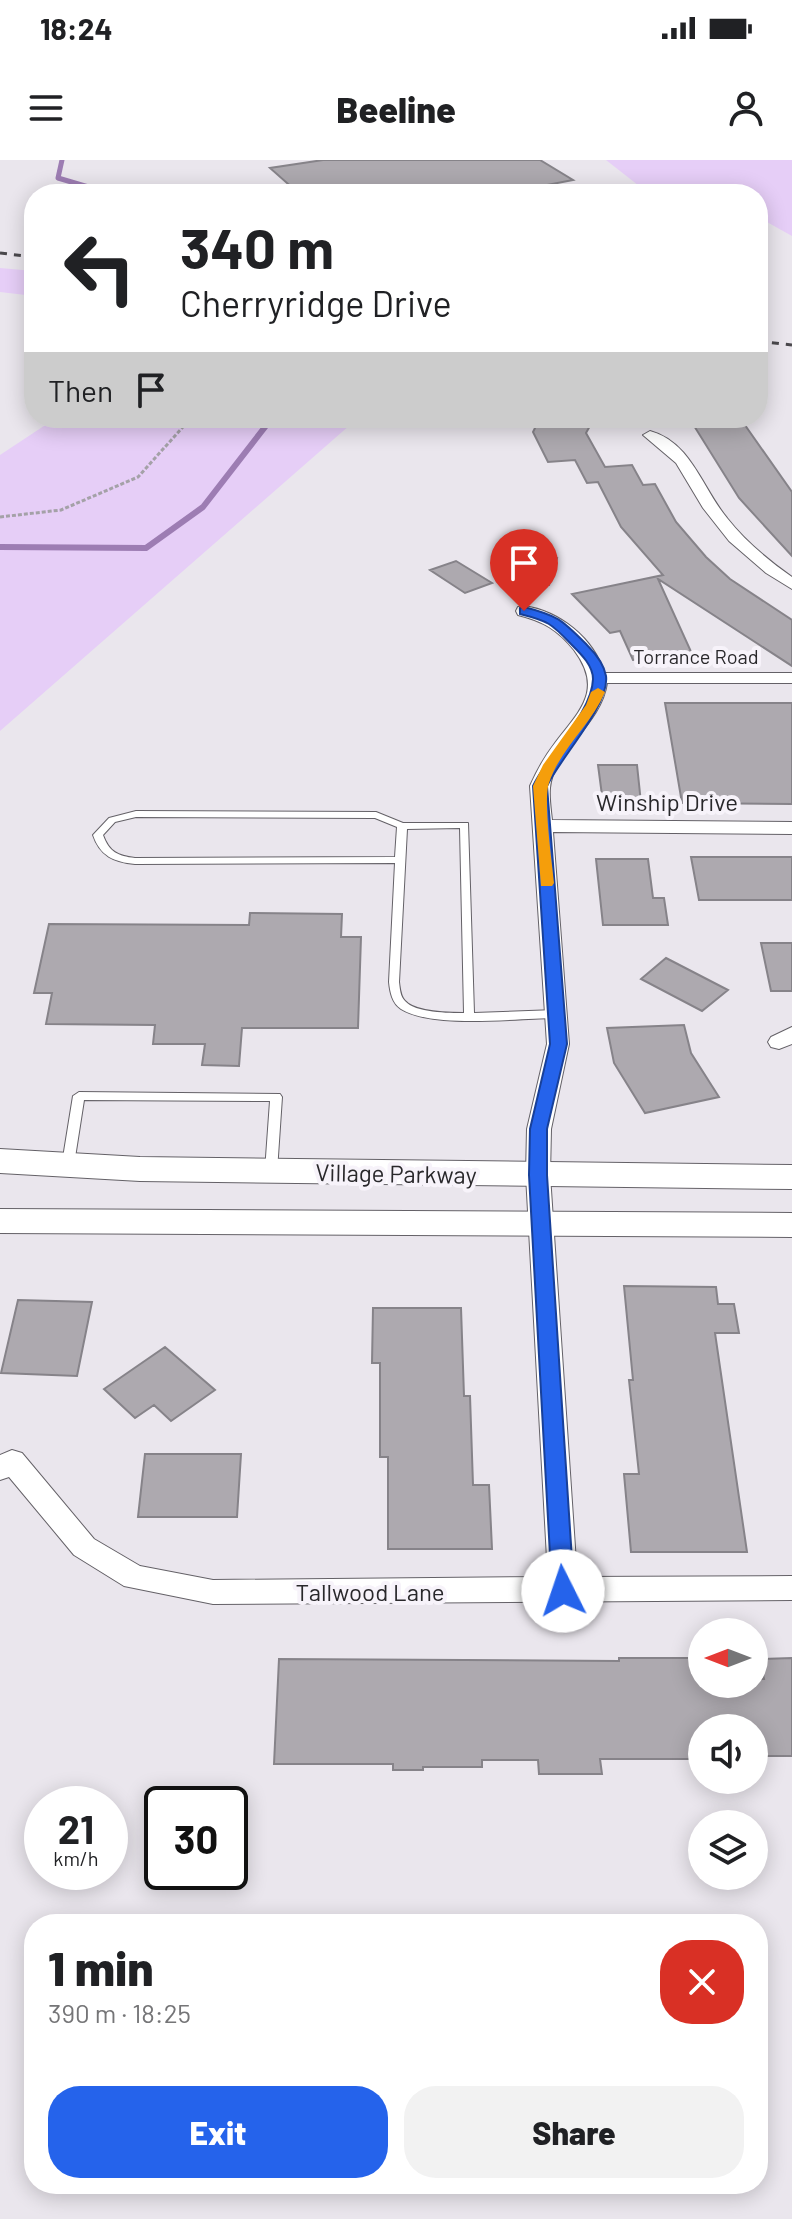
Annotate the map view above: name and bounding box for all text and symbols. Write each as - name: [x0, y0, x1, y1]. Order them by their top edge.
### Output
- text: 18:24: [40, 10, 113, 46]
- icon: menu: [24, 86, 68, 130]
- icon: person: [724, 86, 768, 130]
- text: Beeline: [336, 87, 456, 130]
- text: 340 m: [180, 213, 334, 280]
- icon: left: [48, 216, 152, 320]
- text: Cherryridge Drive: [180, 281, 452, 324]
- icon: arrive: [129, 368, 173, 412]
- text: Then: [48, 372, 113, 408]
- pin: [490, 529, 558, 611]
- icon: arrive: [502, 541, 546, 585]
- street label: Torrance Road: [633, 644, 759, 668]
- street label: Winship Drive: [596, 787, 738, 816]
- street label: Village Parkway: [315, 1157, 477, 1189]
- position arrow: [521, 1549, 605, 1633]
- street label: Tallwood Lane: [295, 1577, 445, 1606]
- north arrow: [688, 1618, 768, 1698]
- map controls: [688, 1618, 768, 1890]
- button: sound: [688, 1714, 768, 1794]
- speed limit sign: 30: [144, 1786, 248, 1890]
- text: 21: [58, 1804, 94, 1852]
- button: layers: [688, 1810, 768, 1890]
- text: km/h: [53, 1846, 99, 1870]
- text: 1 min: [48, 1938, 154, 1996]
- button: close: [660, 1940, 744, 2024]
- text: 390 m · 18:25: [48, 1997, 191, 2028]
- button: Exit: [48, 2086, 388, 2178]
- button: Share: [404, 2086, 744, 2178]

